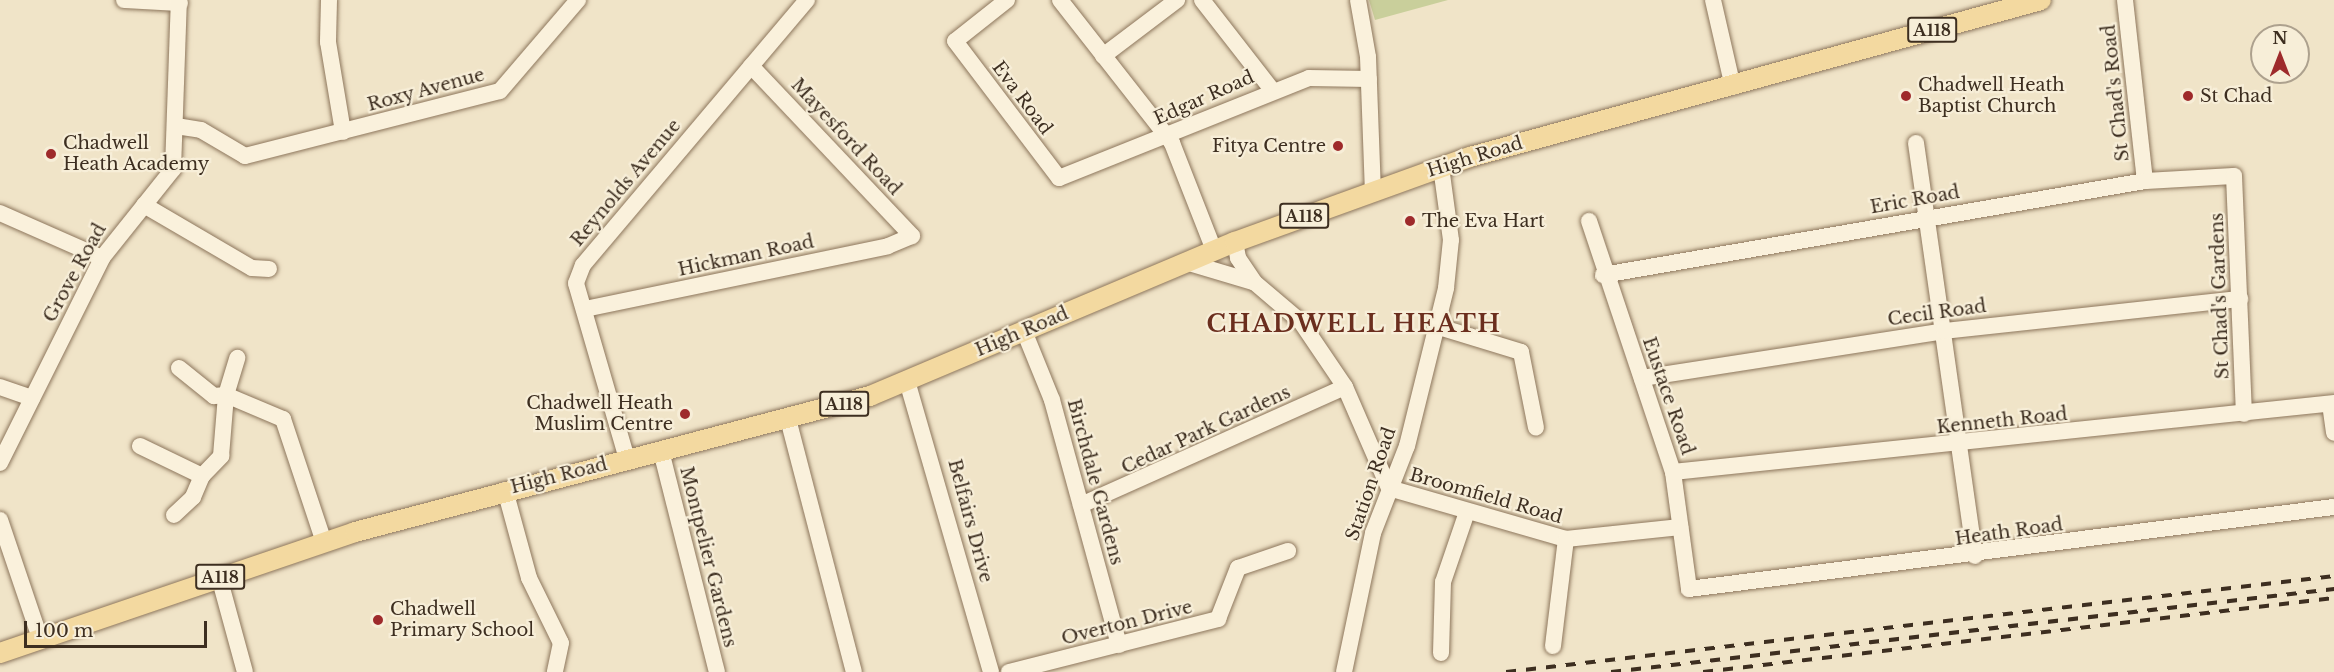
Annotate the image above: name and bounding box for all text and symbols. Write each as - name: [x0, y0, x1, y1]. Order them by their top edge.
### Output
- road number: A118: [1906, 17, 1958, 43]
- street label: St Chad's Road: [2098, 24, 2134, 162]
- north arrow: [2250, 24, 2310, 84]
- text: N: [2272, 28, 2288, 48]
- street label: Eva Road: [987, 57, 1057, 139]
- street label: Roxy Avenue: [365, 64, 487, 116]
- street label: Edgar Road: [1150, 66, 1258, 130]
- street label: Mayesford Road: [786, 74, 906, 200]
- place label: Chadwell Heath Baptist Church: [1918, 75, 2065, 118]
- place label: St Chad: [2200, 85, 2272, 107]
- marker: Chadwell Heath Baptist Church: [1899, 89, 1913, 103]
- marker: St Chad: [2181, 89, 2195, 103]
- street label: Reynolds Avenue: [566, 115, 686, 251]
- street label: High Road: [1424, 132, 1526, 182]
- place label: Chadwell Heath Academy: [63, 133, 210, 176]
- place label: Fitya Centre: [1212, 135, 1326, 157]
- marker: Fitya Centre: [1331, 139, 1345, 153]
- marker: Chadwell Heath Academy: [44, 147, 58, 161]
- street label: Eric Road: [1869, 182, 1961, 218]
- road number: A118: [1278, 203, 1330, 229]
- place label: The Eva Hart: [1422, 210, 1545, 232]
- street label: St Chad's Gardens: [2206, 212, 2234, 380]
- marker: The Eva Hart: [1403, 214, 1417, 228]
- street label: Grove Road: [39, 220, 111, 326]
- street label: Hickman Road: [676, 231, 816, 281]
- street label: Cecil Road: [1886, 295, 1988, 331]
- street label: High Road: [972, 303, 1072, 361]
- district label: CHADWELL HEATH: [1206, 310, 1502, 338]
- street label: Eustace Road: [1638, 334, 1698, 458]
- street label: Cedar Park Gardens: [1118, 381, 1294, 479]
- road number: A118: [818, 391, 870, 417]
- place label: Chadwell Heath Muslim Centre: [526, 393, 673, 436]
- street label: Birchdale Gardens: [1062, 397, 1128, 567]
- street label: Kenneth Road: [1936, 403, 2068, 439]
- marker: Chadwell Heath Muslim Centre: [678, 407, 692, 421]
- street label: Station Road: [1342, 424, 1400, 544]
- street label: High Road: [508, 454, 610, 498]
- street label: Belfairs Drive: [943, 457, 997, 585]
- street label: Montpelier Gardens: [675, 464, 741, 650]
- street label: Broomfield Road: [1407, 464, 1565, 528]
- street label: Heath Road: [1954, 514, 2064, 550]
- road number: A118: [194, 564, 246, 590]
- street label: Overton Drive: [1059, 596, 1195, 650]
- place label: Chadwell Primary School: [390, 599, 535, 642]
- scale bar: [27, 609, 210, 647]
- marker: Chadwell Primary School: [371, 613, 385, 627]
- text: 100 m: [35, 620, 93, 642]

